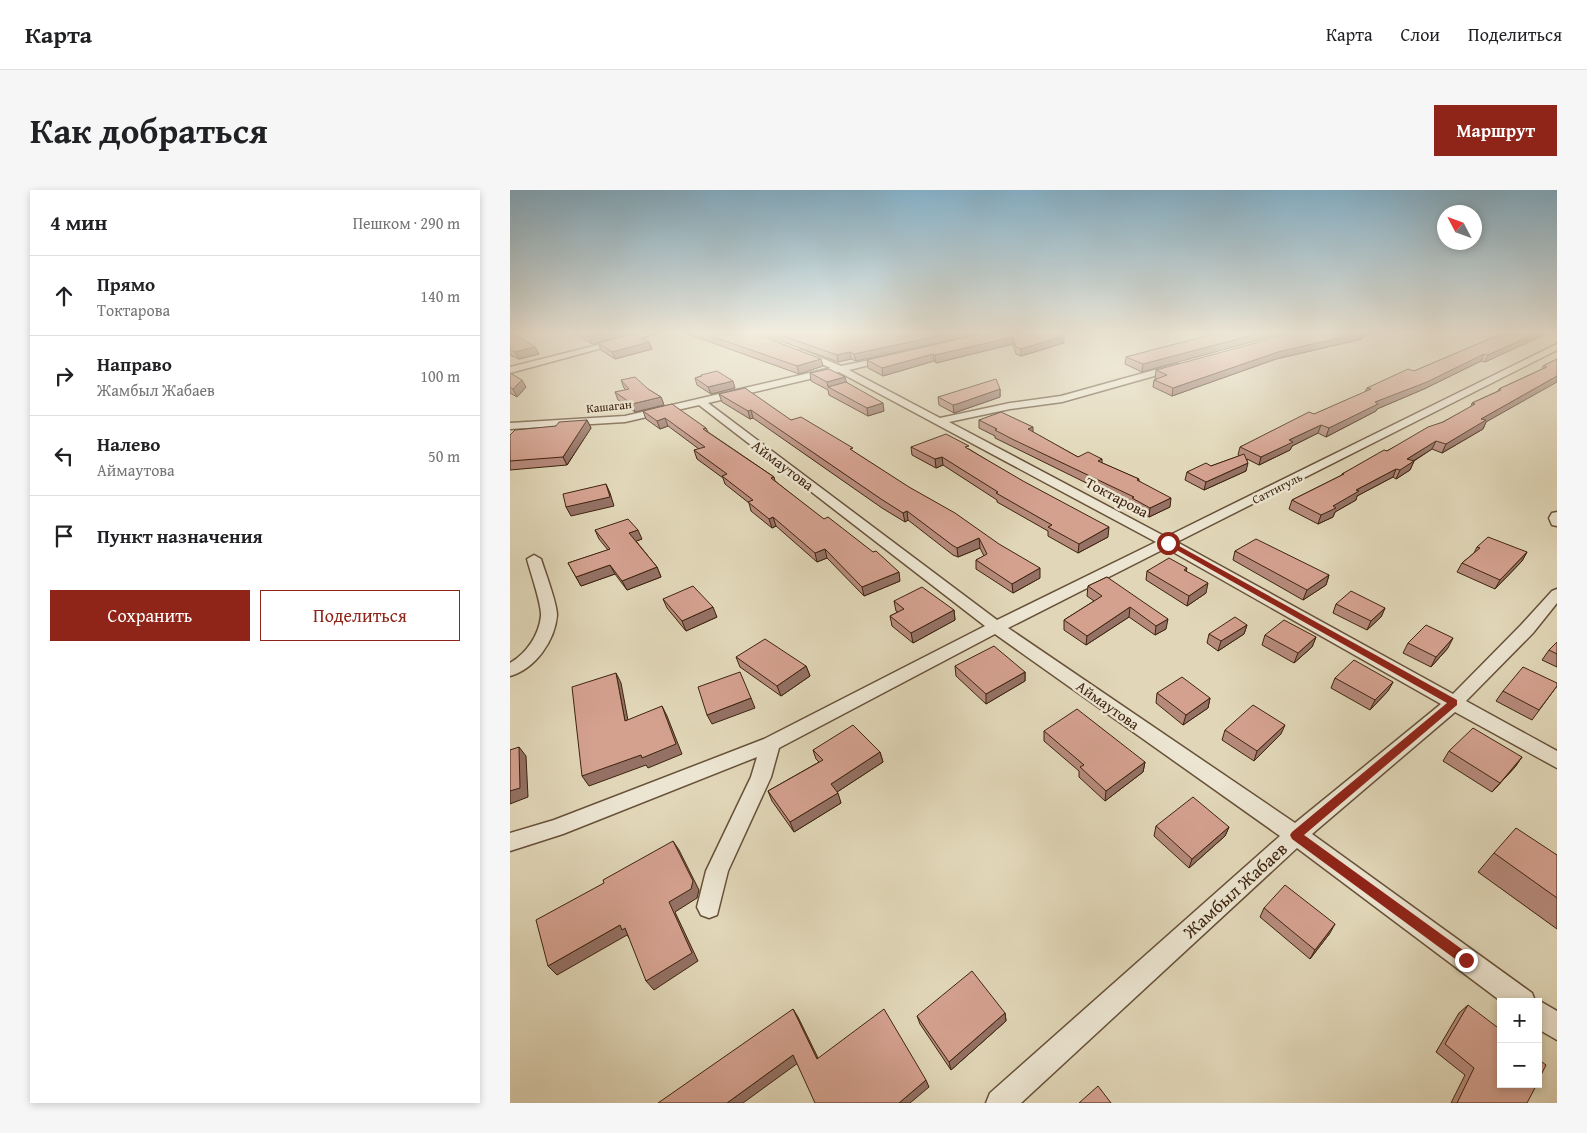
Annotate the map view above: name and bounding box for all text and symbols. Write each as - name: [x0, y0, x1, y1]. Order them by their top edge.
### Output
- text: Карта: [25, 17, 92, 52]
- text: Карта: [1326, 21, 1373, 48]
- text: Слои: [1401, 21, 1440, 48]
- text: Поделиться: [1468, 21, 1562, 48]
- text: Как добраться: [30, 105, 268, 156]
- button: Маршрут: [1434, 105, 1557, 156]
- north arrow: [1437, 205, 1482, 250]
- text: 4 мин: [50, 207, 107, 238]
- text: Пешком · 290 m: [353, 211, 460, 235]
- text: Прямо: [97, 270, 155, 298]
- icon: ahead: [50, 282, 78, 310]
- text: 140 m: [420, 284, 460, 308]
- text: Токтарова: [97, 298, 170, 322]
- text: Направо: [97, 350, 172, 378]
- icon: right: [50, 362, 78, 390]
- text: 100 m: [420, 364, 460, 388]
- text: Жамбыл Жабаев: [97, 378, 215, 402]
- street label: Кашаган: [585, 395, 633, 417]
- text: Налево: [97, 430, 160, 458]
- street label: Аймаутова: [748, 435, 819, 496]
- icon: left: [50, 442, 78, 470]
- text: 50 m: [428, 444, 460, 468]
- text: Аймаутова: [97, 458, 175, 482]
- street label: Саттигуль: [1249, 468, 1305, 508]
- street label: Токтарова: [1082, 472, 1153, 523]
- icon: arrive: [50, 522, 78, 550]
- text: Пункт назначения: [97, 522, 263, 550]
- route start: [1157, 532, 1180, 555]
- button: Сохранить: [50, 590, 250, 641]
- button: Поделиться: [260, 590, 460, 641]
- street label: Аймаутова: [1072, 675, 1145, 735]
- street label: Жамбыл Жабаев: [1176, 835, 1293, 945]
- route end: [1455, 949, 1478, 972]
- map controls: [1497, 998, 1542, 1088]
- button: +: [1497, 998, 1542, 1043]
- button: −: [1497, 1043, 1542, 1088]

